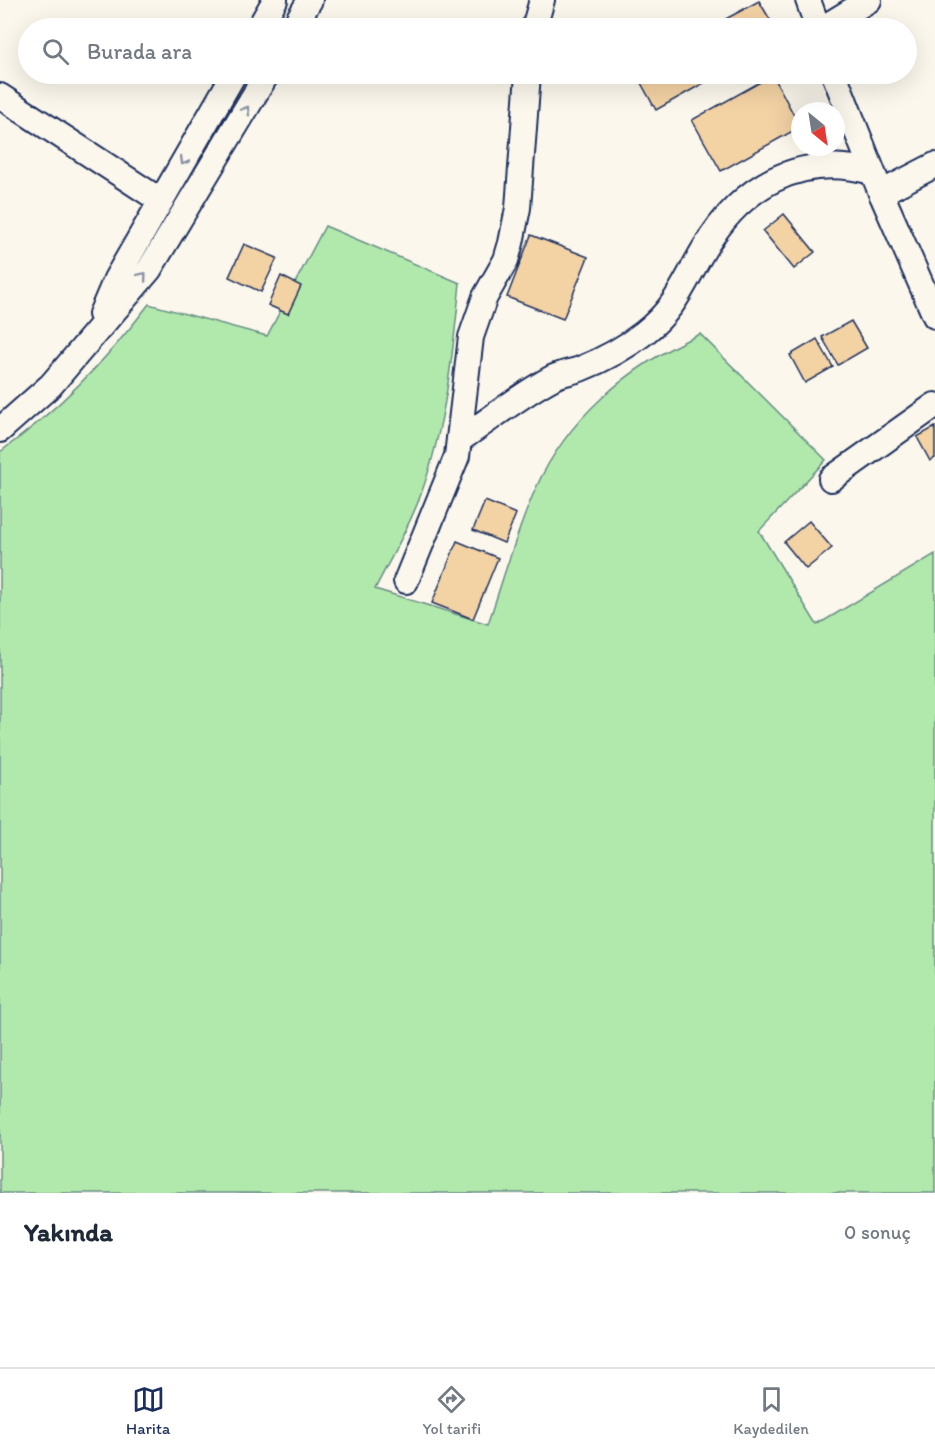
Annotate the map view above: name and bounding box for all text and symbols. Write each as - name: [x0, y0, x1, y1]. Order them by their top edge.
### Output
- search box: [18, 18, 917, 84]
- icon: search: [39, 35, 72, 68]
- text: Burada ara: [87, 38, 192, 65]
- north arrow: [791, 102, 845, 156]
- one-way arrow: [238, 106, 250, 116]
- one-way arrow: [180, 155, 191, 165]
- one-way arrow: [136, 272, 147, 283]
- text: Yakında: [24, 1216, 113, 1248]
- text: 0 sonuç: [844, 1220, 911, 1244]
- tab: Harita: [126, 1383, 170, 1438]
- tab: Yol tarifi: [422, 1383, 481, 1438]
- tab: Kaydedilen: [733, 1383, 809, 1438]

